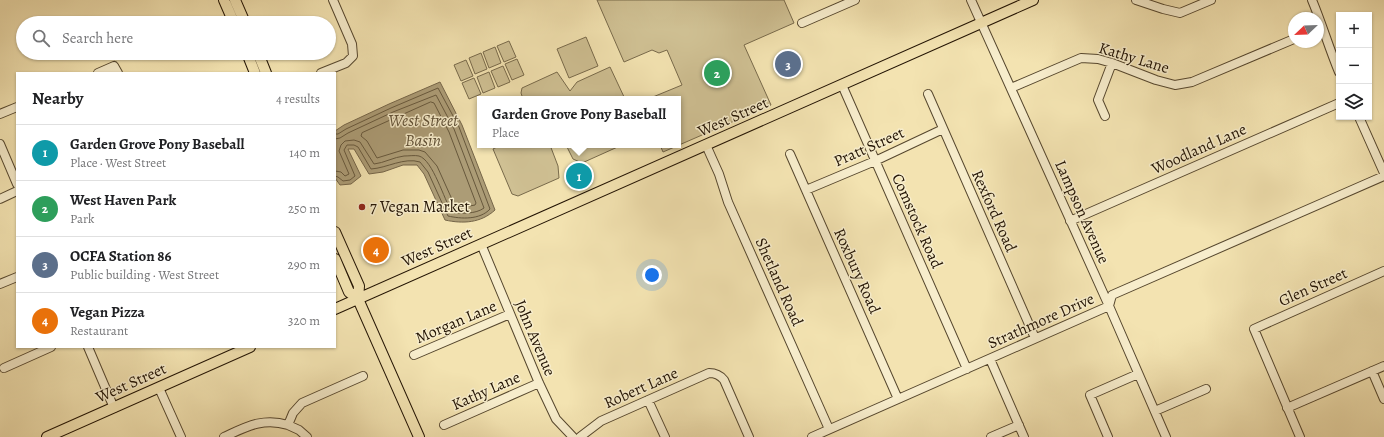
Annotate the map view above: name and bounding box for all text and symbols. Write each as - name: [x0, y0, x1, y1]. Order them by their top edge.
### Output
- north arrow: [1288, 12, 1324, 48]
- map controls: [1336, 12, 1372, 120]
- button: +: [1336, 12, 1372, 48]
- search box: [16, 16, 336, 60]
- icon: search: [30, 27, 52, 49]
- text: Search here: [62, 28, 133, 48]
- street label: Kathy Lane: [1096, 37, 1172, 79]
- button: −: [1336, 48, 1372, 84]
- pin: 3: [775, 49, 801, 79]
- pin: 2: [704, 58, 730, 88]
- button: layers: [1336, 84, 1372, 120]
- text: Nearby: [32, 87, 83, 110]
- text: 4 results: [276, 90, 320, 107]
- street label: West Street: [693, 92, 772, 143]
- popup: [477, 96, 681, 148]
- text: Garden Grove Pony Baseball: [492, 104, 666, 124]
- water label: West Street Basin: [388, 109, 459, 152]
- street label: Woodland Lane: [1147, 118, 1250, 180]
- street label: Pratt Street: [830, 122, 908, 172]
- text: Place: [492, 124, 519, 141]
- text: Garden Grove Pony Baseball: [70, 134, 244, 154]
- text: 1: [43, 144, 47, 161]
- text: 140 m: [289, 144, 320, 161]
- text: Place · West Street: [70, 154, 166, 171]
- street label: Lampson Avenue: [1049, 157, 1115, 267]
- pin: 1: [566, 161, 592, 191]
- street label: Rexford Road: [966, 166, 1022, 256]
- street label: Comstock Road: [886, 170, 948, 272]
- text: West Haven Park: [70, 190, 176, 210]
- place label: 7 Vegan Market: [370, 196, 470, 218]
- text: 2: [42, 200, 48, 217]
- text: 250 m: [288, 200, 320, 217]
- marker: 7 Vegan Market: [357, 202, 367, 212]
- text: Park: [70, 210, 94, 227]
- street label: West Street: [397, 222, 476, 273]
- street label: Roxbury Road: [828, 225, 886, 318]
- street label: Shetland Road: [750, 234, 808, 330]
- pin: 4: [363, 235, 389, 265]
- text: OCFA Station 86: [70, 246, 171, 266]
- text: 3: [42, 256, 48, 273]
- text: 290 m: [288, 256, 320, 273]
- street label: Glen Street: [1275, 262, 1351, 312]
- your location: [642, 265, 662, 285]
- text: Public building · West Street: [70, 266, 219, 283]
- street label: Strathmore Drive: [984, 288, 1098, 354]
- street label: Morgan Lane: [412, 295, 500, 349]
- street label: John Avenue: [509, 297, 561, 379]
- text: Vegan Pizza: [70, 302, 145, 322]
- text: 4: [42, 312, 48, 329]
- text: 320 m: [288, 312, 320, 329]
- text: Restaurant: [70, 322, 128, 339]
- street label: West Street: [91, 358, 170, 409]
- street label: Robert Lane: [601, 362, 681, 414]
- street label: Kathy Lane: [448, 366, 524, 416]

